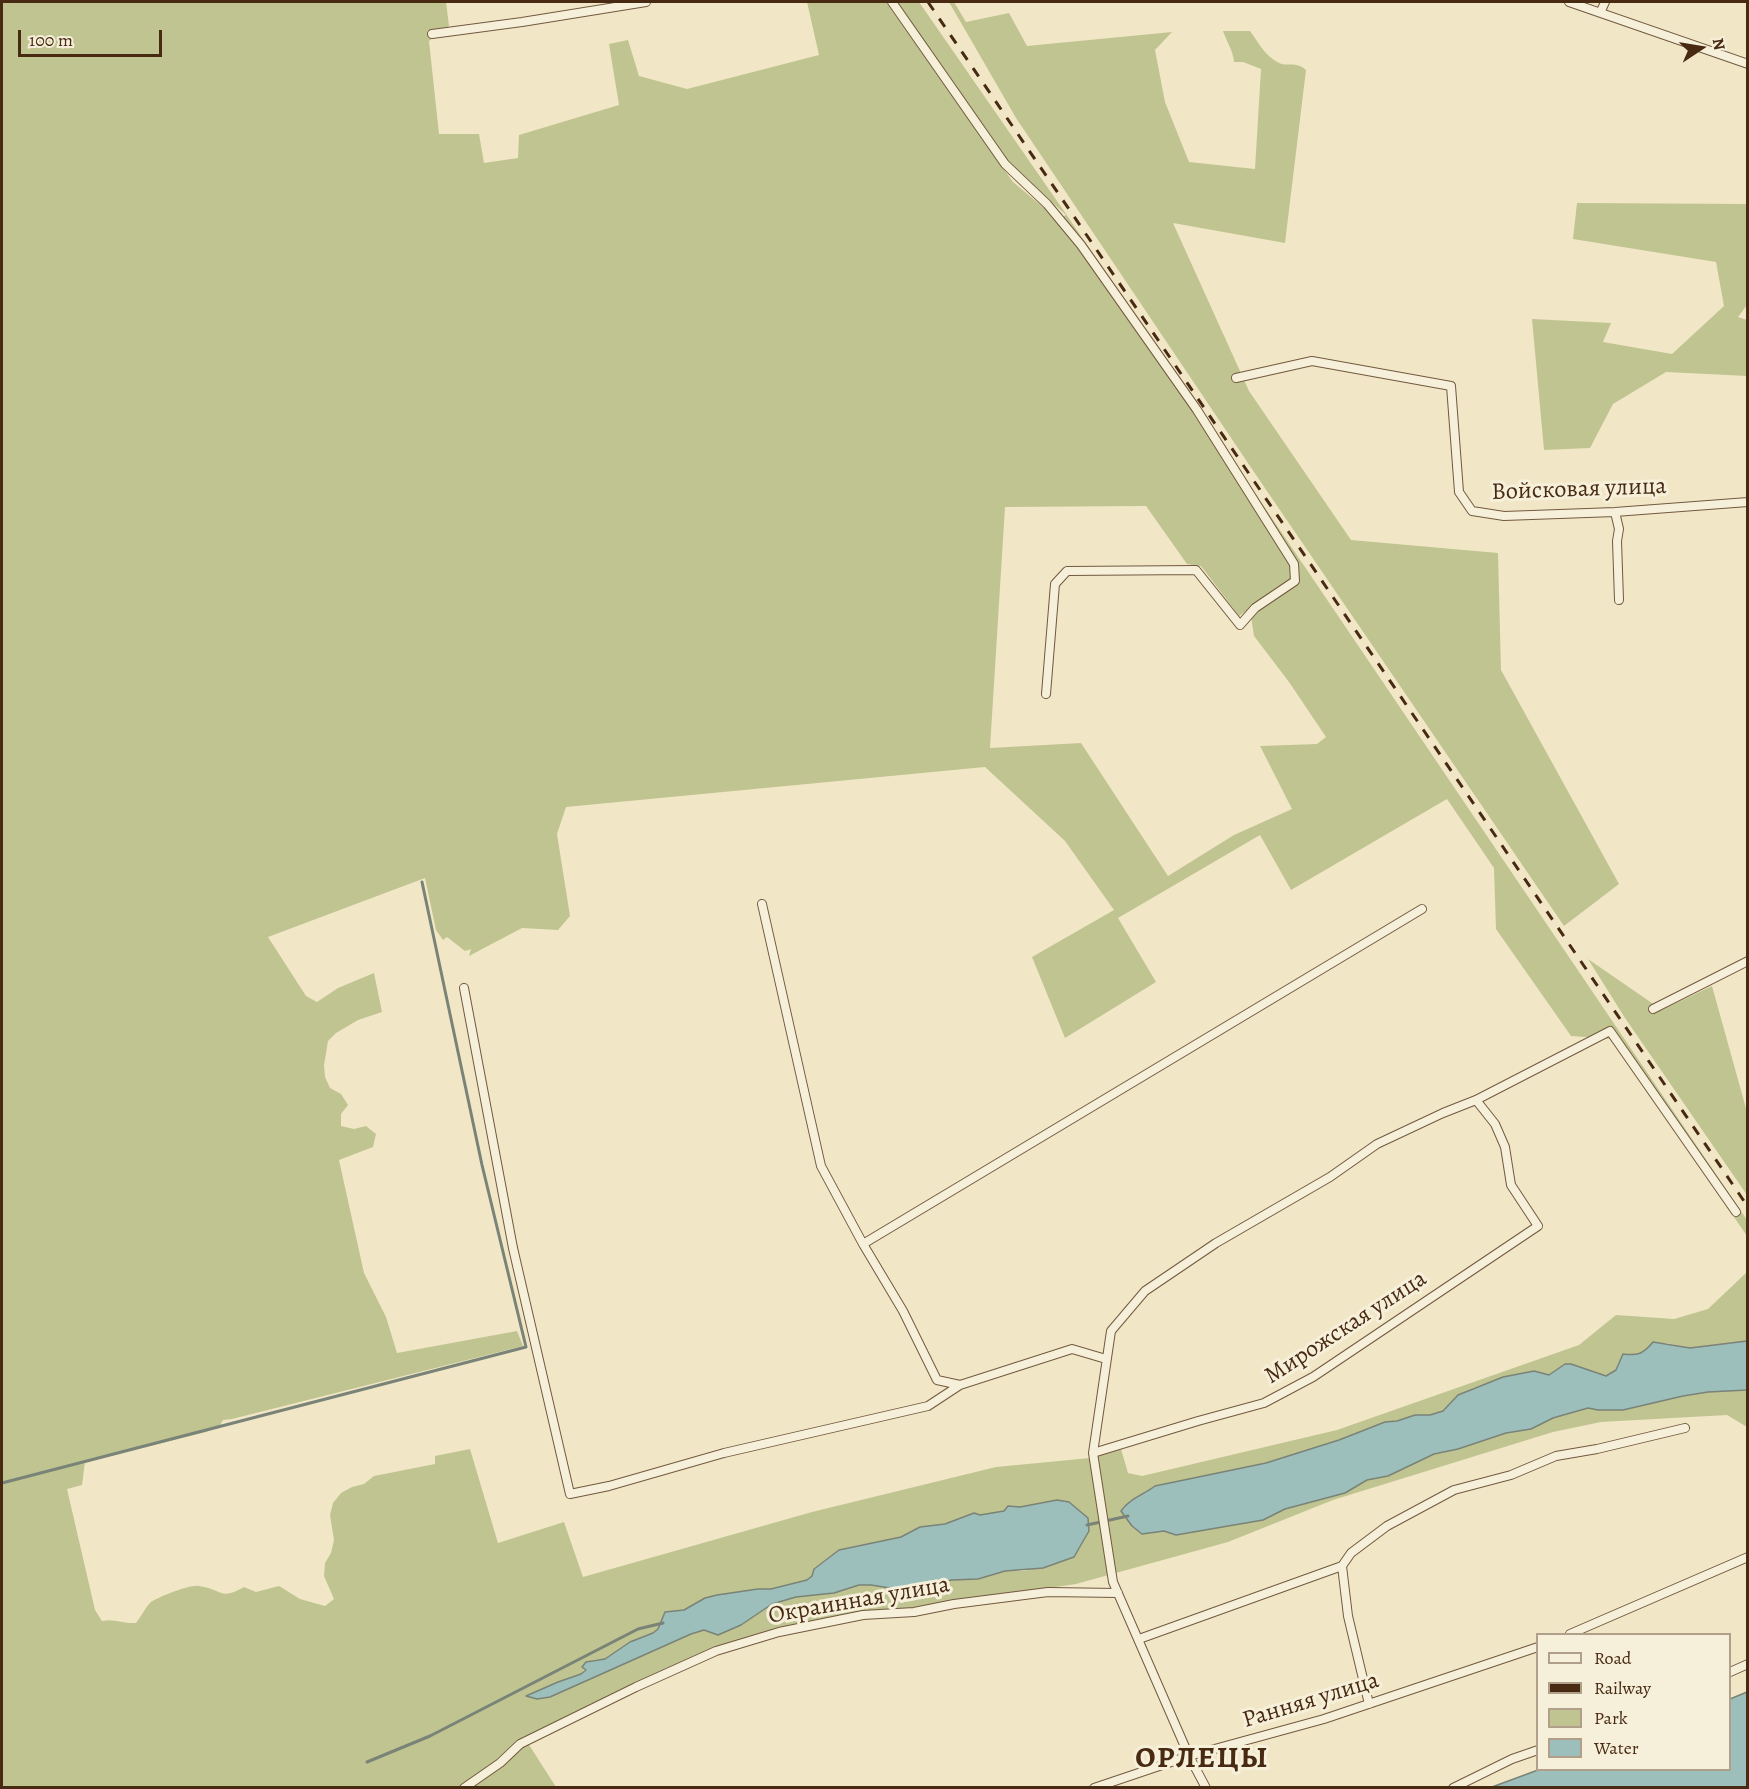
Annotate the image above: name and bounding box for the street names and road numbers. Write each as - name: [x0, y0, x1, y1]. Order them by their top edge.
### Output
- street label: Войсковая улица: [1491, 473, 1667, 507]
- street label: Мирожская улица: [1260, 1265, 1432, 1391]
- street label: Окраинная улица: [766, 1571, 952, 1631]
- street label: Ранняя улица: [1239, 1667, 1383, 1735]

